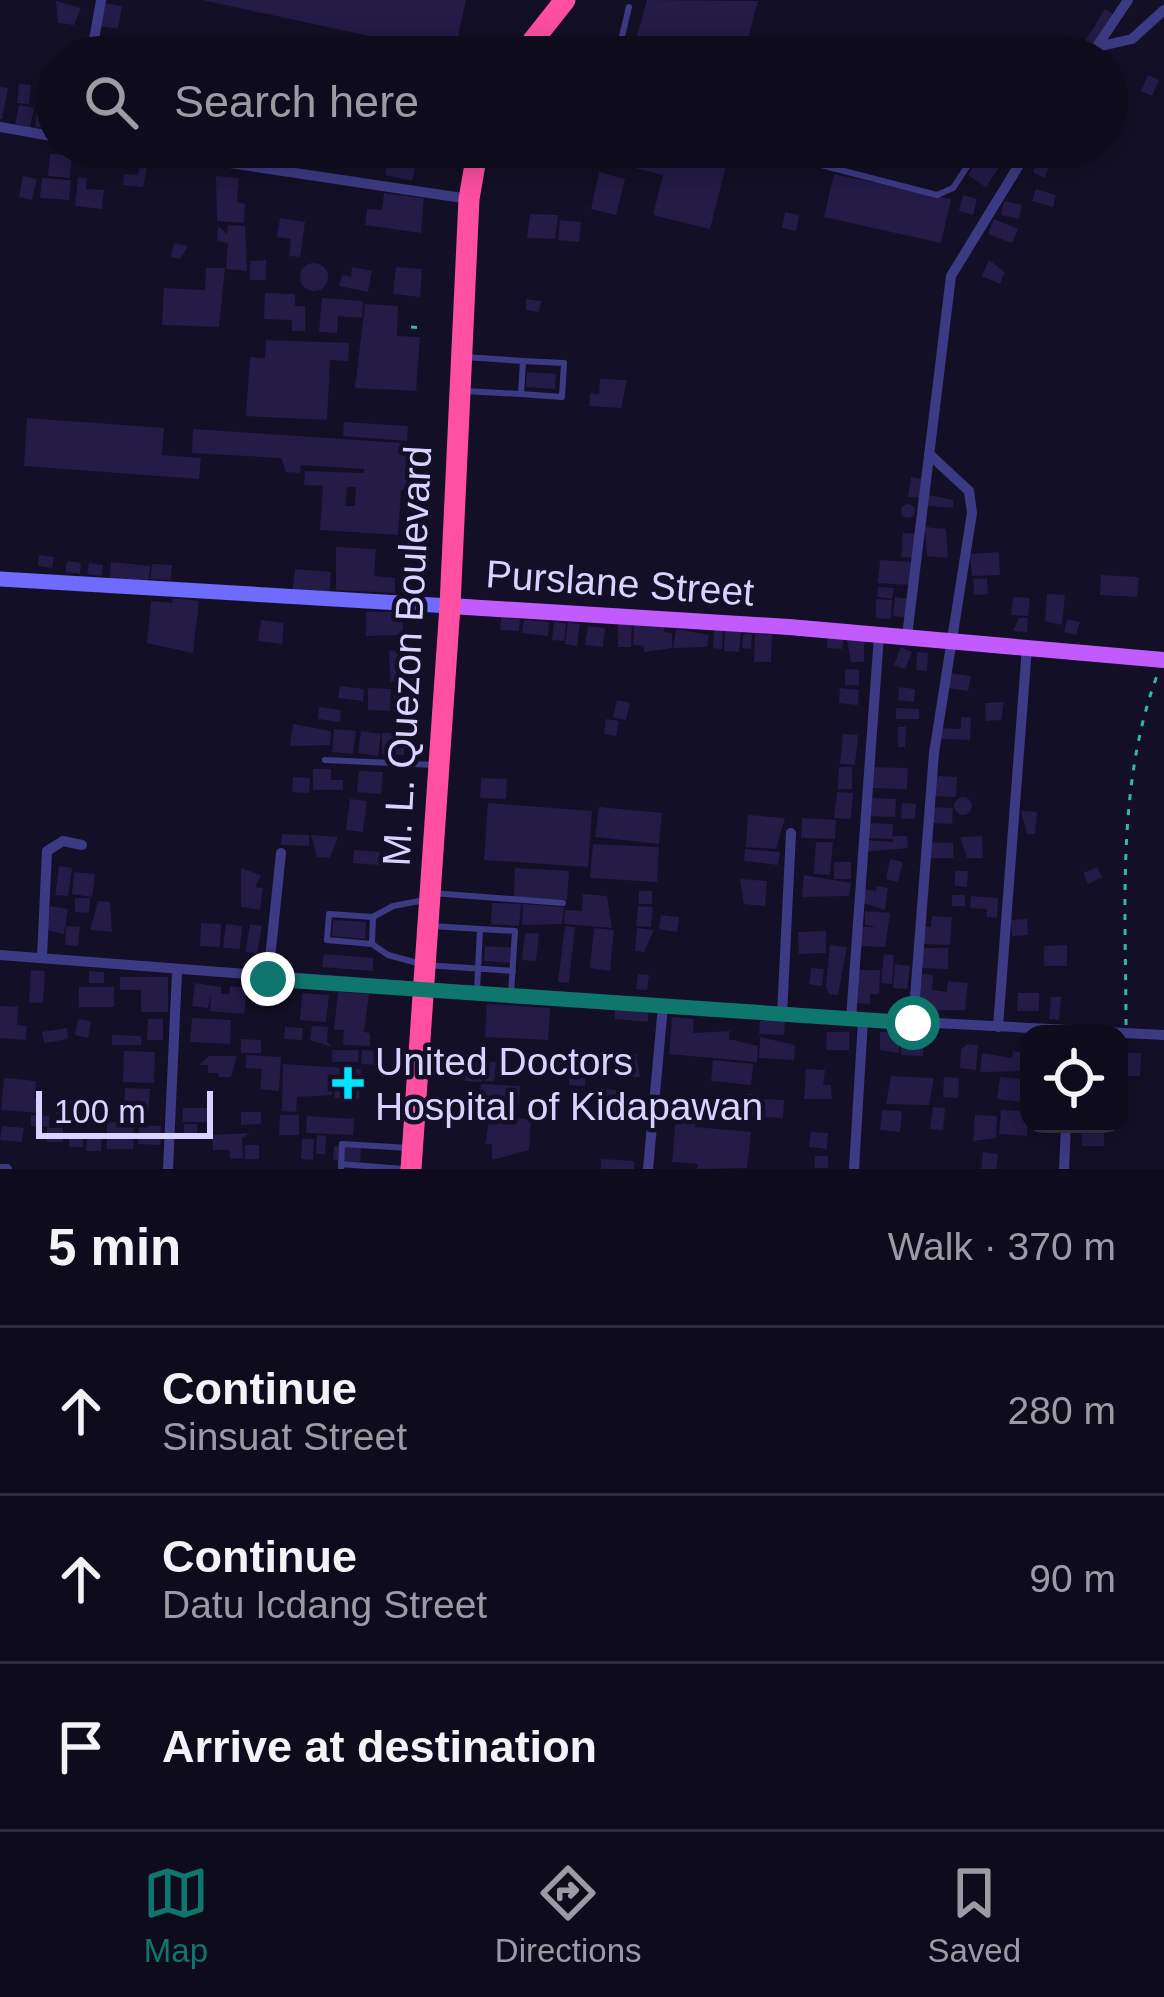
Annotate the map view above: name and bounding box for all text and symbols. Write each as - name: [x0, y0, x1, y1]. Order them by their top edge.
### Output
- search box: [36, 36, 1128, 168]
- icon: search: [78, 69, 144, 135]
- text: Search here: [174, 76, 419, 127]
- street label: M. L. Quezon Boulevard: [375, 445, 439, 867]
- street label: Purslane Street: [484, 552, 756, 614]
- route end: [241, 952, 295, 1006]
- route start: [886, 996, 940, 1050]
- map controls: [1020, 1025, 1128, 1133]
- button: locate: [1020, 1025, 1128, 1133]
- place label: United Doctors Hospital of Kidapawan: [375, 1040, 763, 1128]
- marker: United Doctors Hospital of Kidapawan: [332, 1067, 364, 1099]
- scale bar: [36, 1085, 213, 1138]
- text: 100 m: [54, 1093, 146, 1130]
- text: 5 min: [48, 1219, 181, 1276]
- text: Walk · 370 m: [888, 1225, 1116, 1268]
- text: Continue: [162, 1363, 357, 1414]
- icon: ahead: [48, 1378, 114, 1444]
- text: 280 m: [1008, 1389, 1116, 1432]
- text: Sinsuat Street: [162, 1415, 407, 1458]
- text: Continue: [162, 1531, 357, 1582]
- icon: ahead: [48, 1546, 114, 1612]
- text: 90 m: [1029, 1557, 1116, 1600]
- text: Datu Icdang Street: [162, 1583, 487, 1626]
- icon: arrive: [48, 1714, 114, 1780]
- text: Arrive at destination: [162, 1721, 597, 1772]
- tab: Map: [143, 1860, 209, 1970]
- tab: Directions: [495, 1860, 642, 1970]
- tab: Saved: [927, 1860, 1021, 1970]

